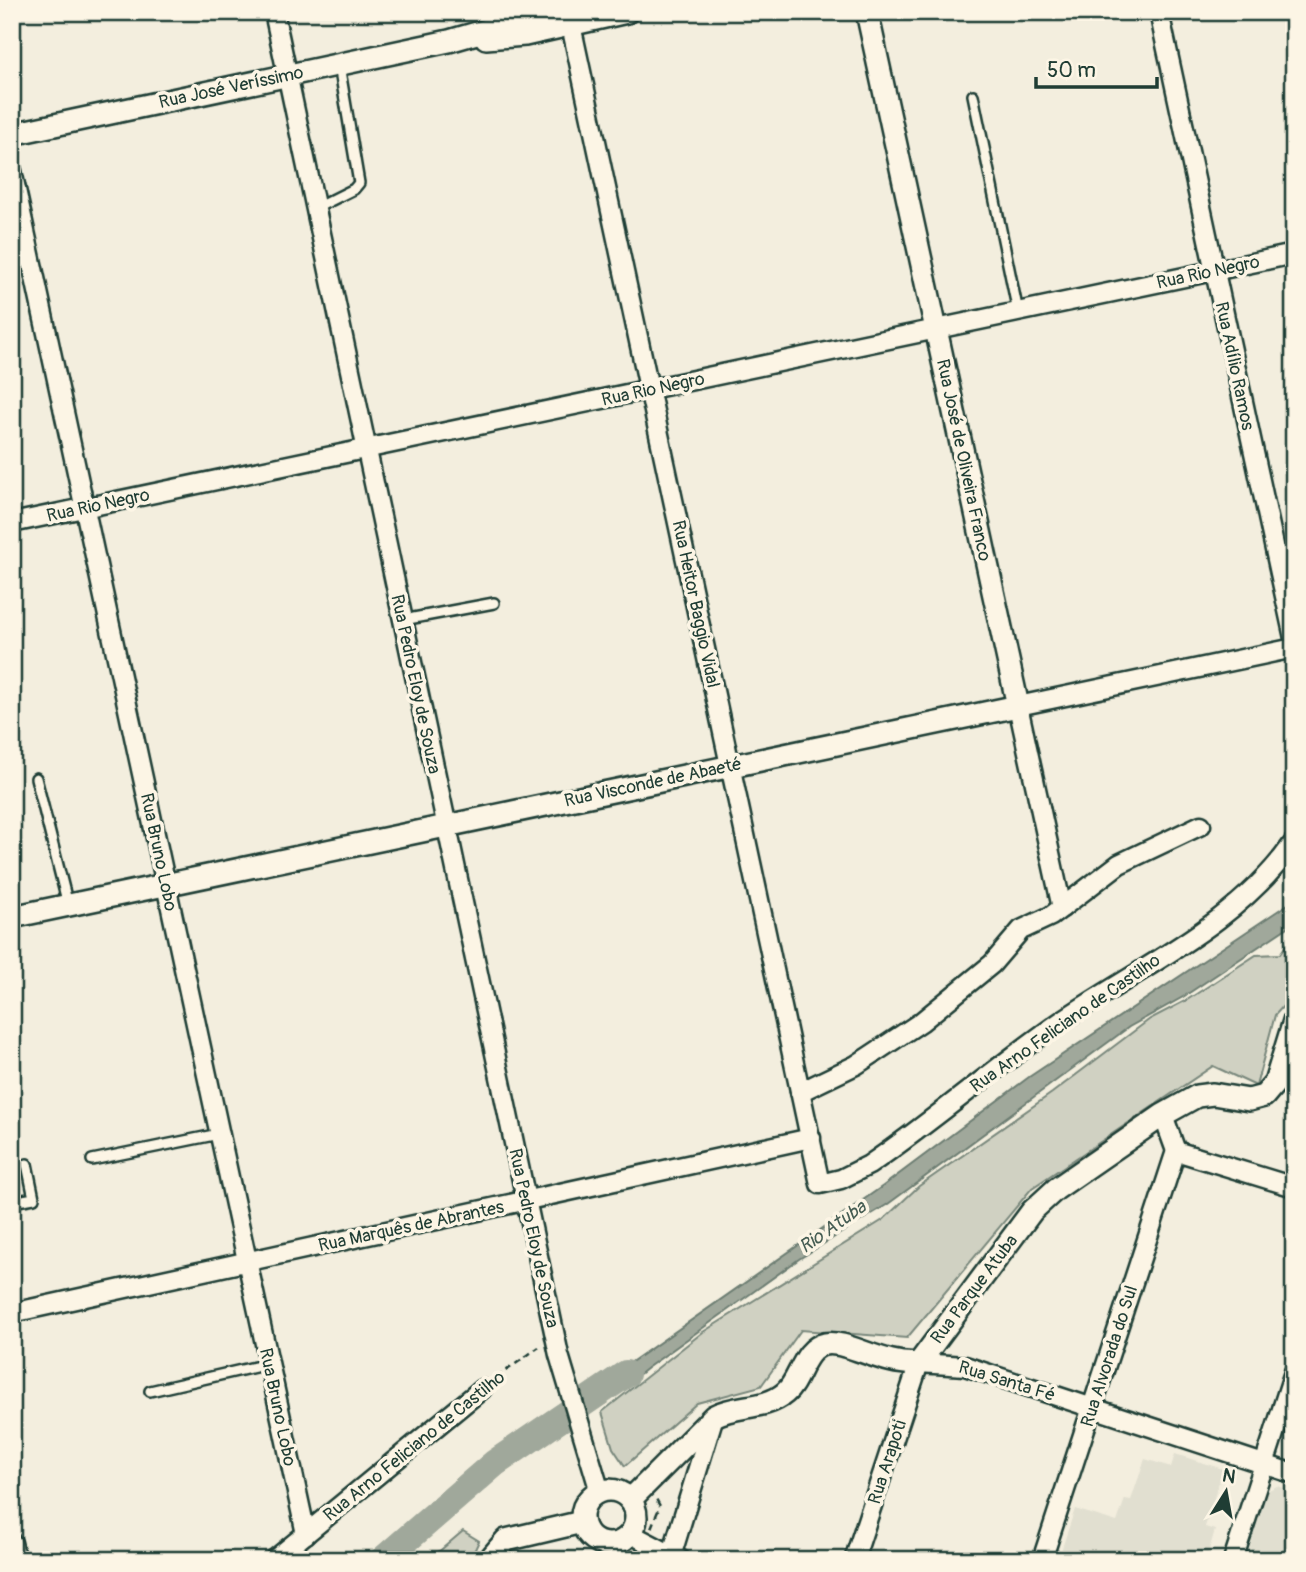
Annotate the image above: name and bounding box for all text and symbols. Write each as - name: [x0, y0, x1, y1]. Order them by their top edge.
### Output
- scale bar: [1036, 46, 1157, 90]
- text: 50 m: [1047, 57, 1096, 84]
- street label: Rua José Veríssimo: [157, 61, 306, 114]
- street label: Rua Rio Negro: [1154, 250, 1262, 295]
- street label: Rua Adílio Ramos: [1210, 300, 1259, 432]
- street label: Rua José de Oliveira Franco: [931, 357, 996, 563]
- street label: Rua Rio Negro: [599, 367, 707, 412]
- street label: Rua Rio Negro: [44, 483, 152, 528]
- street label: Rua Heitor Baggio Vidal: [667, 518, 725, 690]
- street label: Rua Pedro Eloy de Souza: [385, 592, 446, 776]
- street label: Rua Visconde de Abaeté: [562, 752, 744, 813]
- street label: Rua Bruno Lobo: [135, 791, 182, 913]
- street label: Rua Arno Feliciano de Castilho: [966, 949, 1165, 1098]
- street label: Rua Pedro Eloy de Souza: [503, 1146, 564, 1330]
- water label: Rio Atuba: [794, 1194, 872, 1259]
- street label: Rua Marquês de Abrantes: [316, 1196, 506, 1257]
- street label: Rua Parque Atuba: [926, 1230, 1023, 1349]
- street label: Rua Alvorada do Sul: [1076, 1283, 1143, 1430]
- street label: Rua Bruno Lobo: [254, 1346, 301, 1468]
- street label: Rua Santa Fé: [956, 1356, 1058, 1407]
- street label: Rua Arno Feliciano de Castilho: [319, 1366, 510, 1527]
- street label: Rua Arapoti: [863, 1417, 912, 1507]
- north arrow: [1190, 1456, 1260, 1526]
- text: N: [1220, 1463, 1238, 1489]

